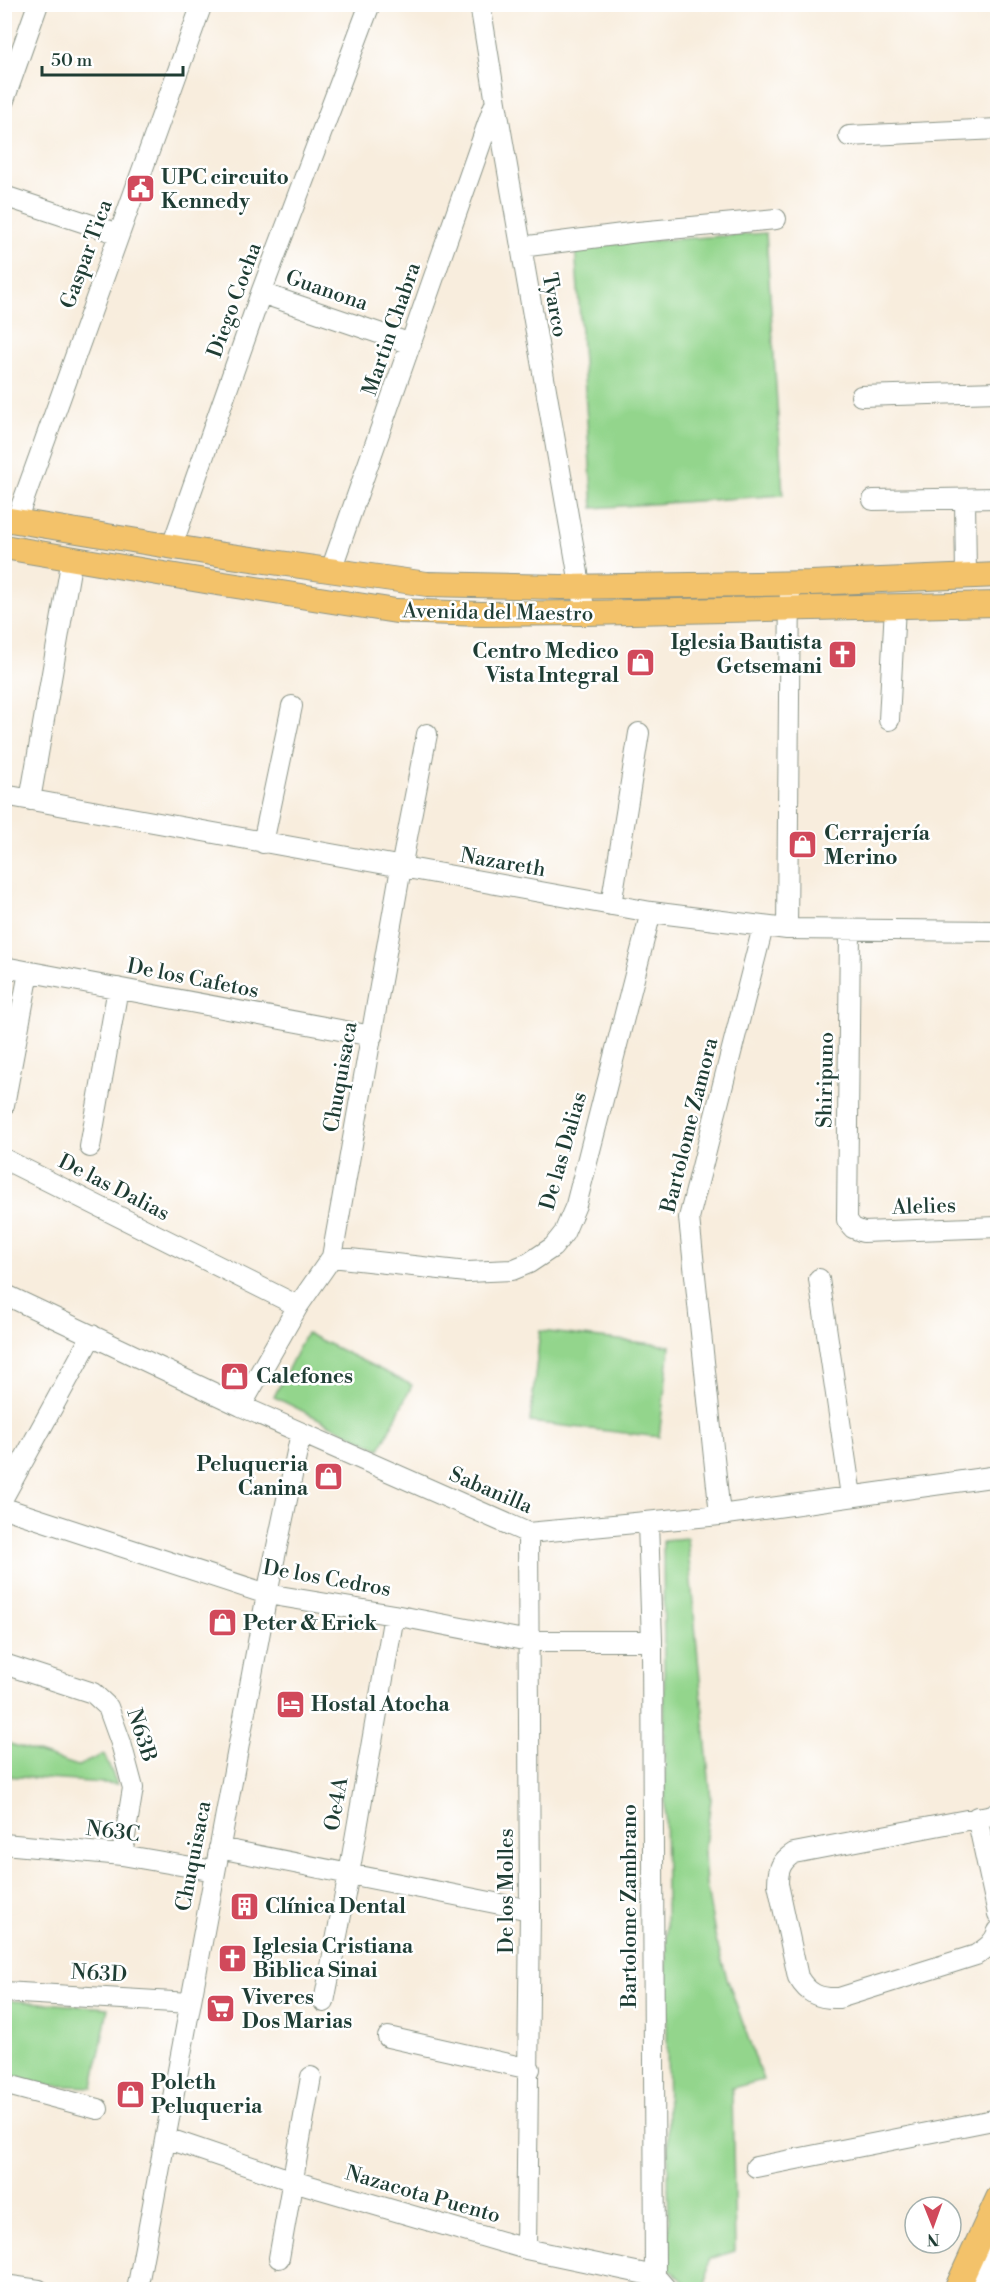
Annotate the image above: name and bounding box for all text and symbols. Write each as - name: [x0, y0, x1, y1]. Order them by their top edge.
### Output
- scale bar: [42, 39, 183, 77]
- text: 50 m: [51, 49, 93, 72]
- place label: UPC circuito Kennedy: [161, 165, 289, 215]
- public building icon: UPC circuito Kennedy: [124, 173, 156, 205]
- street label: Gaspar Tica: [55, 196, 119, 312]
- street label: Diego Cocha: [202, 239, 268, 361]
- street label: Martin Chabra: [357, 259, 427, 399]
- street label: Guanona: [282, 265, 372, 317]
- street label: Tyarco: [536, 271, 572, 339]
- street label: Avenida del Maestro: [401, 598, 594, 628]
- place label: Iglesia Bautista Getsemani: [671, 630, 823, 680]
- church icon: Iglesia Bautista Getsemani: [827, 638, 859, 670]
- place label: Centro Medico Vista Integral: [472, 639, 619, 689]
- shop icon: Centro Medico Vista Integral: [624, 647, 656, 679]
- place label: Cerrajería Merino: [824, 821, 931, 871]
- shop icon: Cerrajería Merino: [787, 829, 819, 861]
- street label: Nazareth: [458, 843, 548, 883]
- street label: De los Cafetos: [125, 953, 261, 1005]
- street label: Chuquisaca: [318, 1019, 364, 1135]
- street label: Shiripuno: [812, 1032, 840, 1128]
- street label: Bartolome Zamora: [655, 1035, 724, 1216]
- street label: De las Dalias: [535, 1089, 593, 1213]
- street label: De las Dalias: [54, 1149, 174, 1227]
- street label: Alelies: [891, 1193, 957, 1221]
- shop icon: Calefones: [219, 1360, 251, 1392]
- place label: Calefones: [256, 1364, 353, 1390]
- place label: Peluqueria Canina: [197, 1452, 309, 1502]
- shop icon: Peluqueria Canina: [313, 1460, 345, 1492]
- street label: Sabanilla: [445, 1462, 536, 1520]
- street label: De los Cedros: [261, 1555, 393, 1603]
- shop icon: Peter & Erick: [206, 1607, 238, 1639]
- place label: Peter & Erick: [243, 1611, 378, 1637]
- hotel icon: Hostal Atocha: [274, 1688, 306, 1720]
- place label: Hostal Atocha: [311, 1692, 450, 1718]
- street label: N63B: [120, 1705, 162, 1765]
- street label: Oe4A: [319, 1775, 355, 1833]
- street label: Chuquisaca: [171, 1798, 217, 1914]
- street label: Bartolome Zambrano: [617, 1804, 643, 2009]
- street label: N63C: [84, 1816, 141, 1848]
- street label: De los Molles: [494, 1828, 520, 1954]
- building icon: Clínica Dental: [228, 1890, 260, 1922]
- place label: Clínica Dental: [265, 1894, 406, 1920]
- place label: Iglesia Cristiana Biblica Sinai: [253, 1934, 414, 1984]
- church icon: Iglesia Cristiana Biblica Sinai: [216, 1942, 248, 1974]
- street label: N63D: [70, 1960, 128, 1988]
- place label: Viveres Dos Marias: [241, 1985, 352, 2035]
- supermarket icon: Viveres Dos Marias: [205, 1993, 237, 2025]
- place label: Poleth Peluqueria: [151, 2070, 263, 2120]
- shop icon: Poleth Peluqueria: [114, 2078, 146, 2110]
- street label: Nazacota Puento: [342, 2160, 503, 2230]
- north arrow: [903, 2195, 963, 2255]
- text: N: [926, 2229, 940, 2249]

